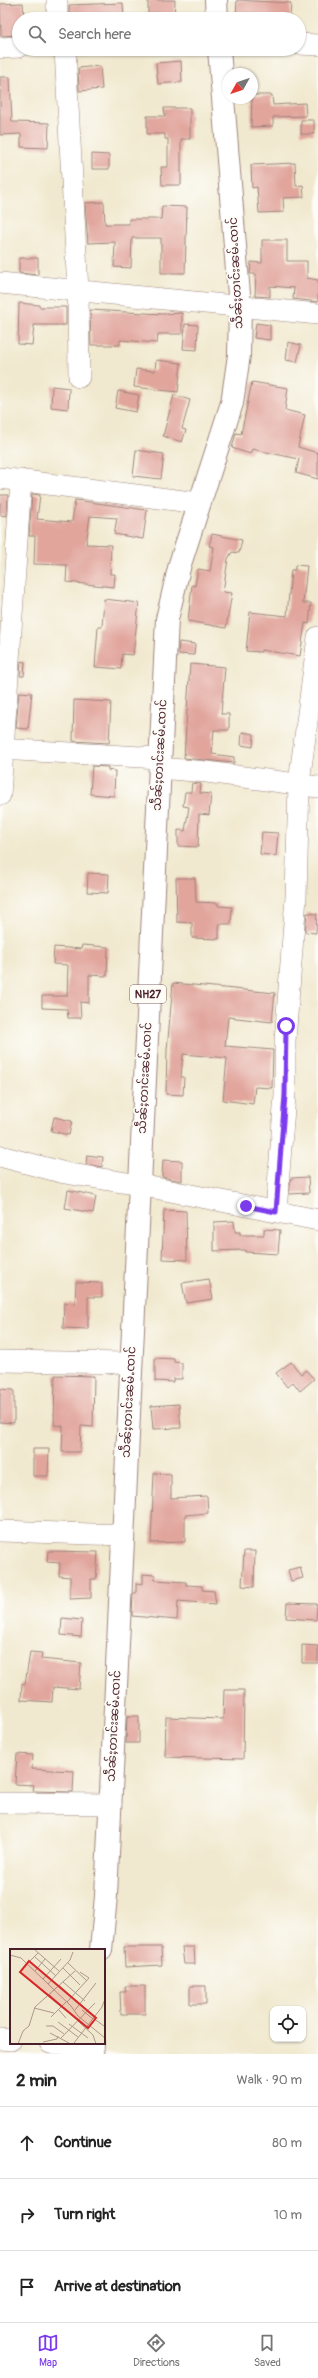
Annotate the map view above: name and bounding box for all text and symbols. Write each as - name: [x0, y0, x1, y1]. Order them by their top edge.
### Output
- search box: [12, 12, 306, 56]
- icon: search: [26, 23, 48, 45]
- text: Search here: [58, 25, 131, 44]
- north arrow: [222, 68, 258, 104]
- street label: သဵၼ်ႈတၢင်းၼမ်ႉၸၢင်: [224, 217, 246, 329]
- street label: သဵၼ်ႈတၢင်းၼမ်ႉၸၢင်: [148, 698, 170, 811]
- road number: NH27: [130, 985, 166, 1003]
- route start: [277, 1017, 295, 1035]
- street label: သဵၼ်ႈတၢင်းၼမ်ႉၸၢင်: [133, 1021, 155, 1134]
- route end: [237, 1197, 255, 1215]
- street label: သဵၼ်ႈတၢင်းၼမ်ႉၸၢင်: [117, 1345, 139, 1458]
- street label: သဵၼ်ႈတၢင်းၼမ်ႉၸၢင်: [102, 1669, 124, 1782]
- inset map: [10, 1949, 105, 2044]
- map controls: [270, 2006, 306, 2042]
- button: locate: [270, 2006, 306, 2042]
- text: 2 min: [16, 2070, 57, 2091]
- text: Walk · 90 m: [237, 2072, 302, 2088]
- icon: ahead: [16, 2132, 38, 2154]
- text: Continue: [54, 2133, 112, 2152]
- text: 80 m: [272, 2135, 302, 2151]
- icon: right: [16, 2204, 38, 2226]
- text: Turn right: [54, 2205, 115, 2224]
- text: 10 m: [274, 2207, 302, 2223]
- icon: arrive: [16, 2276, 38, 2298]
- text: Arrive at destination: [54, 2277, 181, 2296]
- tab: Map: [37, 2332, 59, 2369]
- tab: Directions: [133, 2332, 180, 2369]
- tab: Saved: [254, 2332, 281, 2369]

